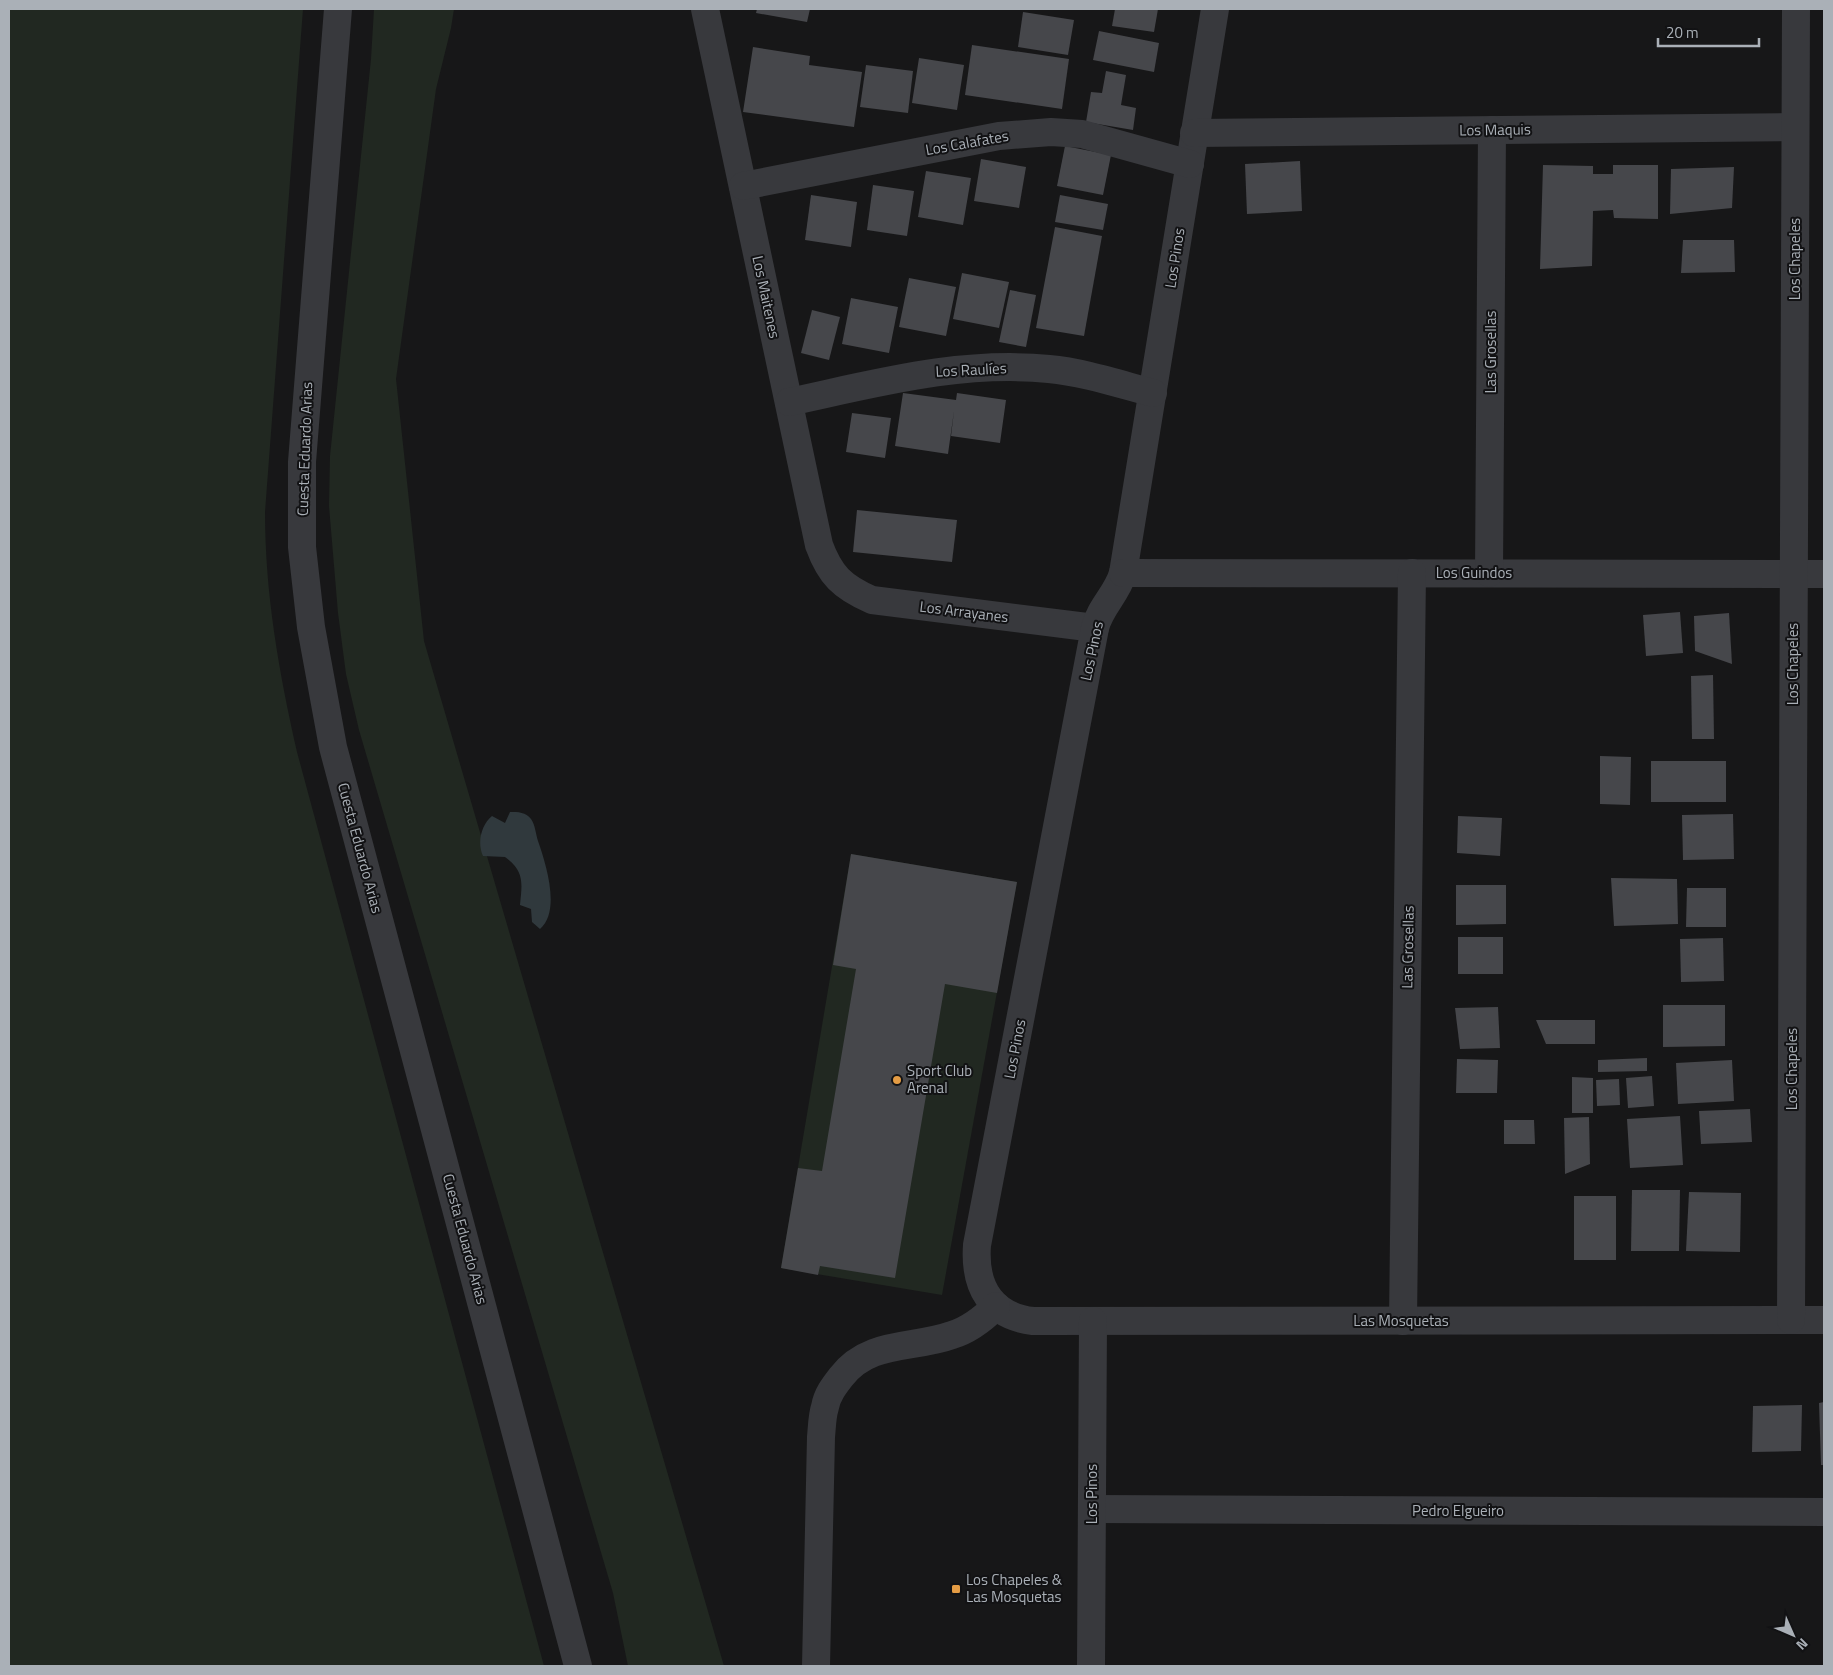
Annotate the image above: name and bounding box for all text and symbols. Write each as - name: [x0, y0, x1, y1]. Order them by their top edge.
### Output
- scale bar: [1658, 15, 1759, 47]
- text: 20 m: [1666, 21, 1699, 44]
- street label: Los Maquis: [1459, 117, 1531, 142]
- street label: Los Calafates: [923, 124, 1010, 161]
- street label: Los Chapeles: [1783, 218, 1806, 300]
- street label: Los Pinos: [1158, 226, 1191, 290]
- street label: Los Maitenes: [746, 253, 786, 340]
- street label: Las Grosellas: [1479, 310, 1502, 394]
- street label: Los Raulíes: [935, 356, 1007, 383]
- street label: Cuesta Eduardo Arias: [291, 381, 318, 516]
- street label: Los Guindos: [1436, 561, 1512, 584]
- street label: Los Arrayanes: [918, 595, 1010, 628]
- street label: Los Pinos: [1074, 619, 1109, 683]
- street label: Los Chapeles: [1781, 623, 1804, 705]
- street label: Cuesta Eduardo Arias: [332, 780, 389, 916]
- street label: Las Grosellas: [1395, 905, 1420, 989]
- street label: Los Pinos: [997, 1017, 1032, 1081]
- street label: Los Chapeles: [1780, 1028, 1803, 1110]
- place label: Sport Club Arenal: [907, 1059, 972, 1099]
- marker: Sport Club Arenal: [891, 1074, 903, 1086]
- street label: Cuesta Eduardo Arias: [437, 1171, 494, 1307]
- street label: Las Mosquetas: [1353, 1309, 1449, 1332]
- street label: Los Pinos: [1080, 1464, 1103, 1524]
- street label: Pedro Elgueiro: [1412, 1499, 1504, 1522]
- place label: Los Chapeles & Las Mosquetas: [966, 1568, 1063, 1608]
- marker: Los Chapeles & Las Mosquetas: [950, 1583, 962, 1595]
- north arrow: [1768, 1610, 1818, 1660]
- text: N: [1792, 1634, 1813, 1655]

